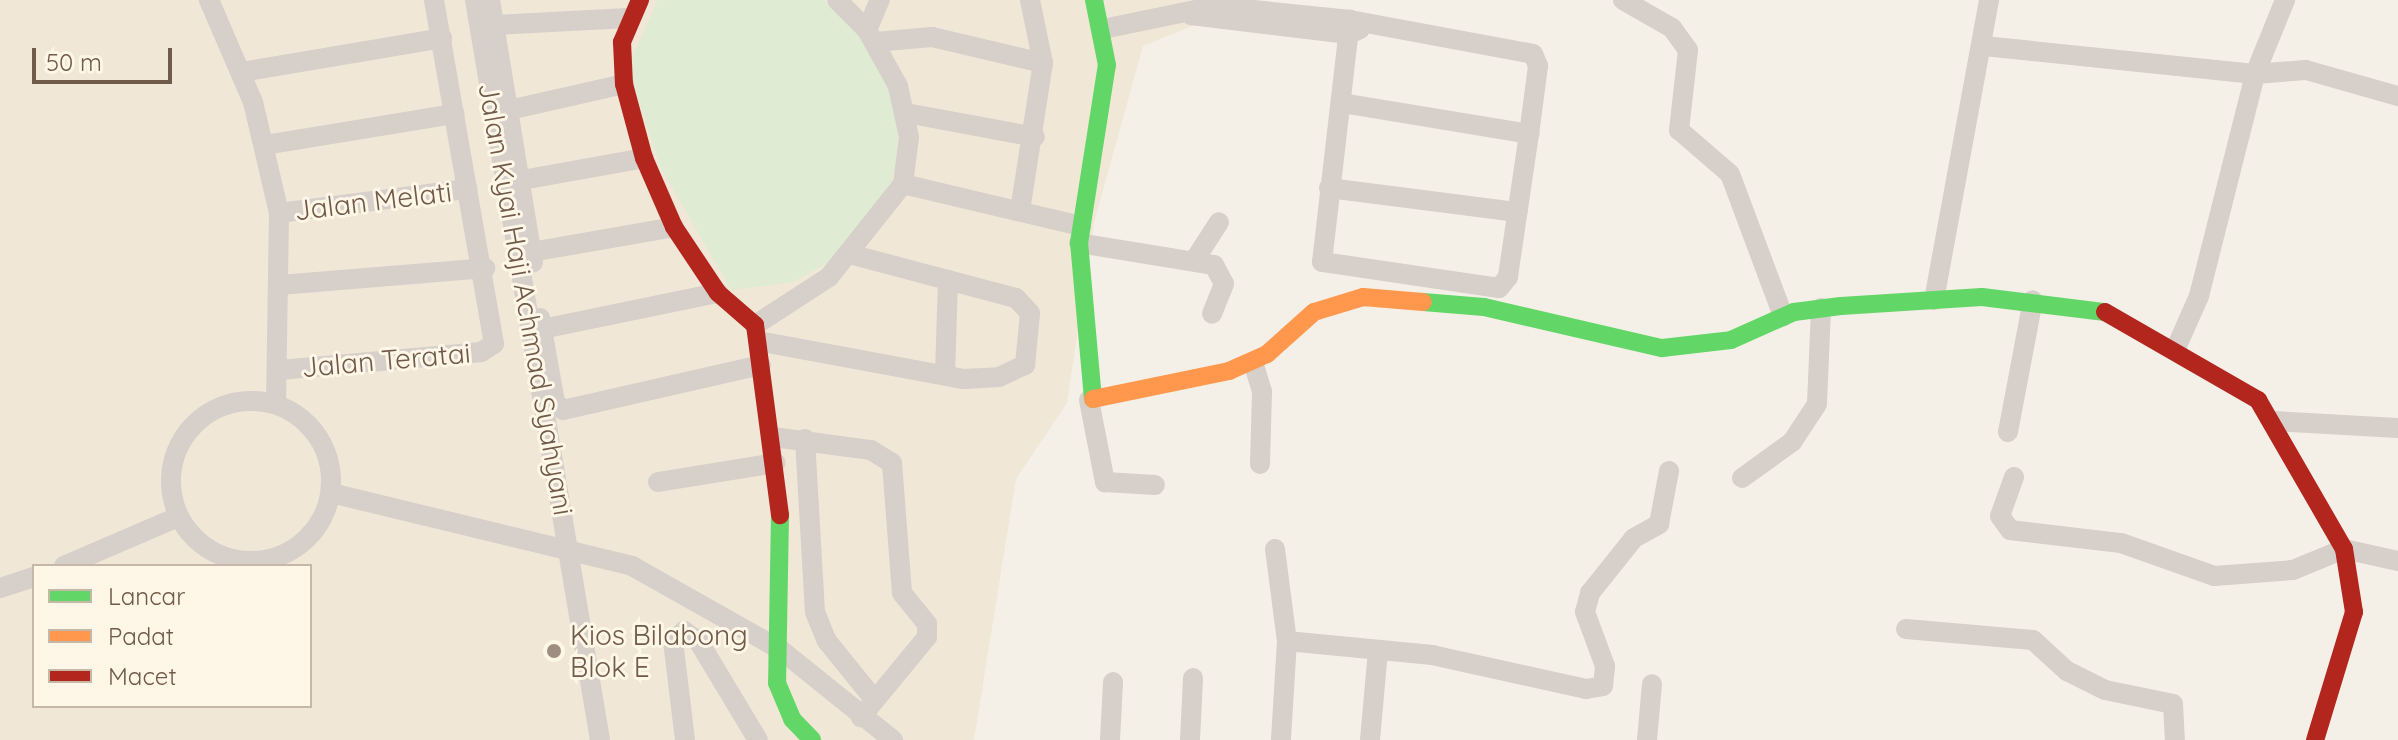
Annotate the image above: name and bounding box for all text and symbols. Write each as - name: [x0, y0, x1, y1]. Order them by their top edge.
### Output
- scale bar: [36, 32, 176, 82]
- text: 50 m: [46, 47, 102, 77]
- street label: Jalan Kyai Haji Achmad Syahyani: [471, 80, 581, 518]
- street label: Jalan Melati: [292, 175, 454, 227]
- street label: Jalan Teratai: [300, 336, 472, 384]
- legend: [32, 564, 312, 708]
- text: Lancar: [108, 581, 185, 611]
- place label: Kios Bilabong Blok E: [570, 618, 748, 684]
- text: Padat: [108, 621, 174, 651]
- marker: Kios Bilabong Blok E: [545, 642, 563, 660]
- text: Macet: [108, 661, 177, 691]

